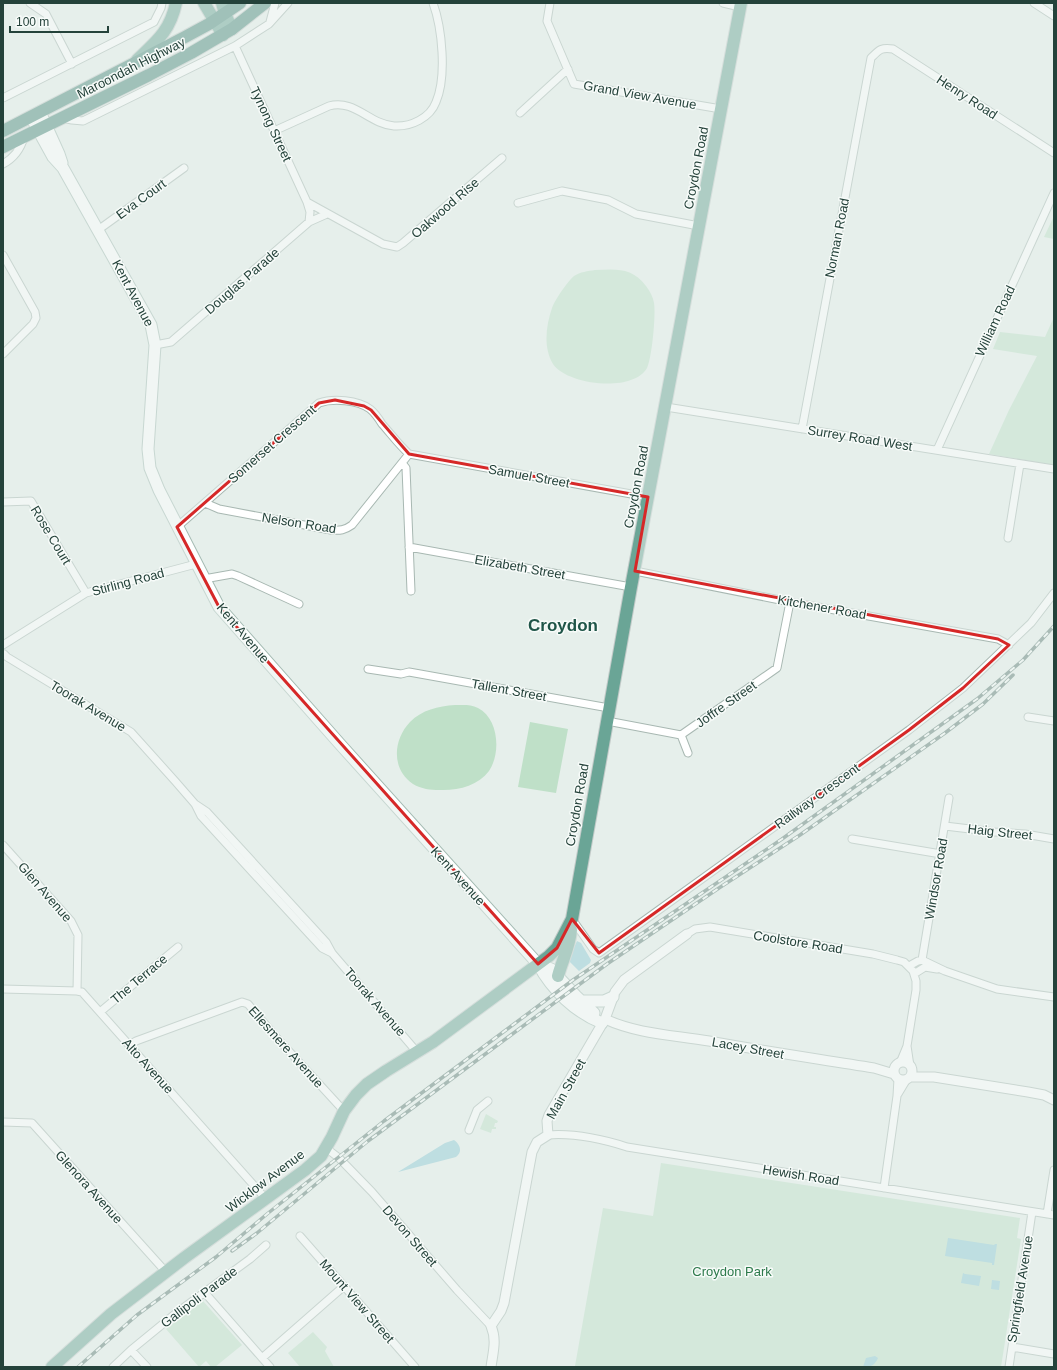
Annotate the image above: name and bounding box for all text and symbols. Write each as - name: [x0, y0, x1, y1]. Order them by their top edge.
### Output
- scale bar: [10, 8, 108, 34]
- text: 100 m: [16, 15, 49, 29]
- street label: Maroondah Highway: [74, 34, 188, 102]
- street label: Henry Road: [934, 72, 1000, 122]
- street label: Grand View Avenue: [582, 78, 698, 112]
- street label: Tynong Street: [247, 84, 295, 164]
- street label: Croydon Road: [681, 125, 711, 211]
- street label: Oakwood Rise: [408, 175, 482, 241]
- street label: Eva Court: [113, 176, 169, 222]
- street label: Norman Road: [822, 197, 852, 279]
- street label: Douglas Parade: [202, 245, 282, 317]
- street label: Kent Avenue: [109, 257, 157, 329]
- street label: William Road: [972, 283, 1018, 359]
- street label: Somerset Crescent: [225, 402, 319, 486]
- street label: Surrey Road West: [806, 422, 914, 454]
- street label: Croydon Road: [621, 444, 651, 530]
- street label: Samuel Street: [487, 461, 571, 491]
- street label: Rose Court: [28, 503, 75, 567]
- street label: Nelson Road: [261, 510, 337, 536]
- street label: Elizabeth Street: [474, 552, 567, 582]
- street label: Stirling Road: [90, 565, 166, 599]
- street label: Kitchener Road: [777, 592, 867, 622]
- street label: Kent Avenue: [214, 600, 272, 666]
- district label: Croydon: [528, 616, 598, 635]
- street label: Tallent Street: [470, 676, 548, 704]
- street label: Toorak Avenue: [47, 677, 129, 735]
- street label: Joffre Street: [693, 677, 760, 730]
- street label: Railway Crescent: [772, 760, 863, 832]
- street label: Croydon Road: [562, 762, 592, 848]
- street label: Haig Street: [967, 821, 1034, 843]
- street label: Windsor Road: [921, 837, 951, 921]
- street label: Kent Avenue: [428, 844, 488, 908]
- street label: Glen Avenue: [15, 859, 75, 925]
- street label: Coolstore Road: [752, 928, 844, 956]
- street label: The Terrace: [108, 951, 170, 1007]
- street label: Toorak Avenue: [341, 965, 409, 1039]
- street label: Ellesmere Avenue: [245, 1003, 327, 1091]
- street label: Lacey Street: [711, 1034, 786, 1062]
- street label: Alto Avenue: [119, 1035, 177, 1097]
- street label: Main Street: [543, 1056, 589, 1122]
- street label: Glenora Avenue: [52, 1147, 126, 1227]
- street label: Wicklow Avenue: [223, 1147, 307, 1215]
- street label: Hewish Road: [762, 1162, 840, 1188]
- street label: Devon Street: [379, 1202, 441, 1270]
- street label: Springfield Avenue: [1004, 1234, 1036, 1344]
- street label: Mount View Street: [317, 1256, 398, 1346]
- street label: Gallipoli Parade: [158, 1263, 240, 1331]
- park label: Croydon Park: [692, 1264, 772, 1279]

